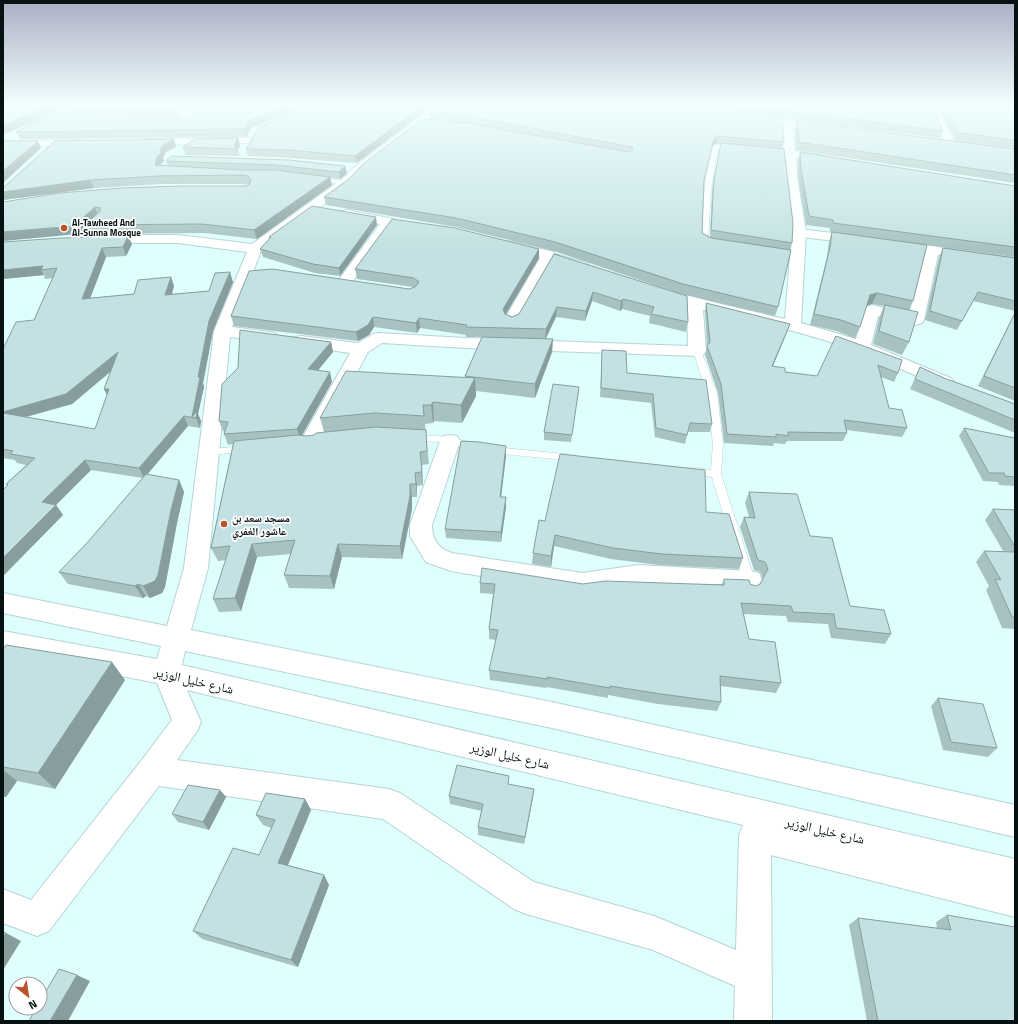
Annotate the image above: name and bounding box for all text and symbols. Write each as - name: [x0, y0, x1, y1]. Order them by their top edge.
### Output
- place label: Al-Tawheed And Al-Sunna Mosque: [72, 216, 141, 239]
- marker: Al-Tawheed And Al-Sunna Mosque: [59, 223, 69, 233]
- place label: مسجد سعد بن عاشور الغفري: [232, 510, 290, 540]
- marker: مسجد سعد بن عاشور الغفري: [219, 519, 229, 529]
- street label: شارع خليل الوزير: [151, 661, 236, 699]
- street label: شارع خليل الوزير: [467, 736, 552, 774]
- street label: شارع خليل الوزير: [782, 811, 867, 849]
- north arrow: [8, 976, 48, 1016]
- text: N: [26, 996, 40, 1013]

